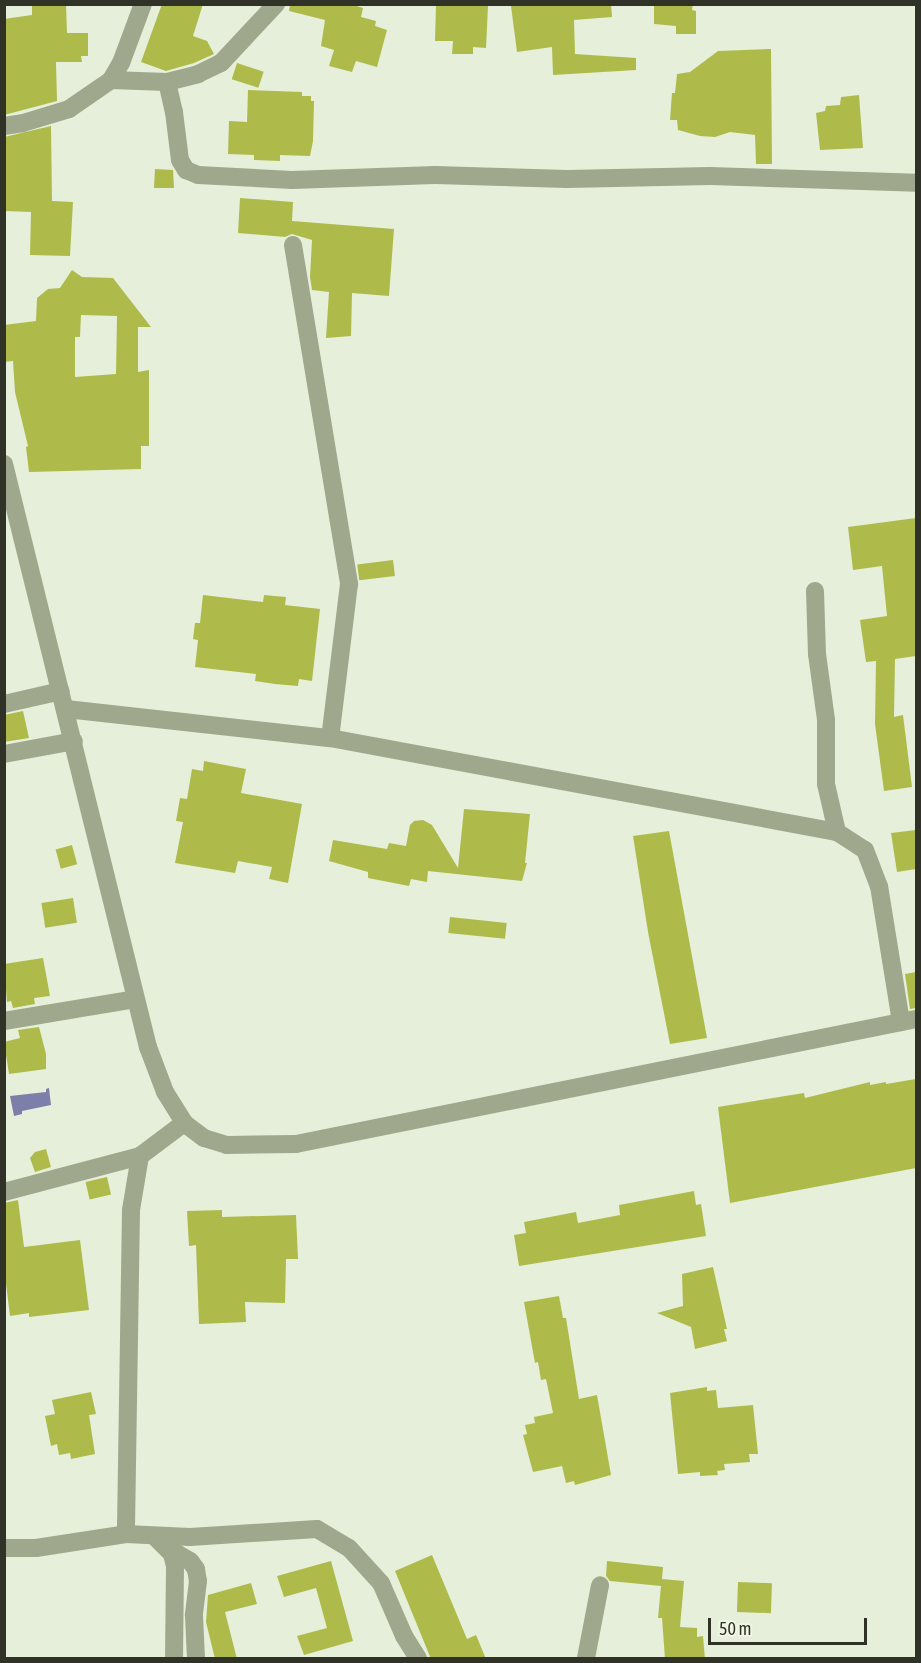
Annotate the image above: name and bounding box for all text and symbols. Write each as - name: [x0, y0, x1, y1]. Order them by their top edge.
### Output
- scale bar: [711, 1606, 870, 1644]
- text: 50 m: [719, 1618, 751, 1639]

